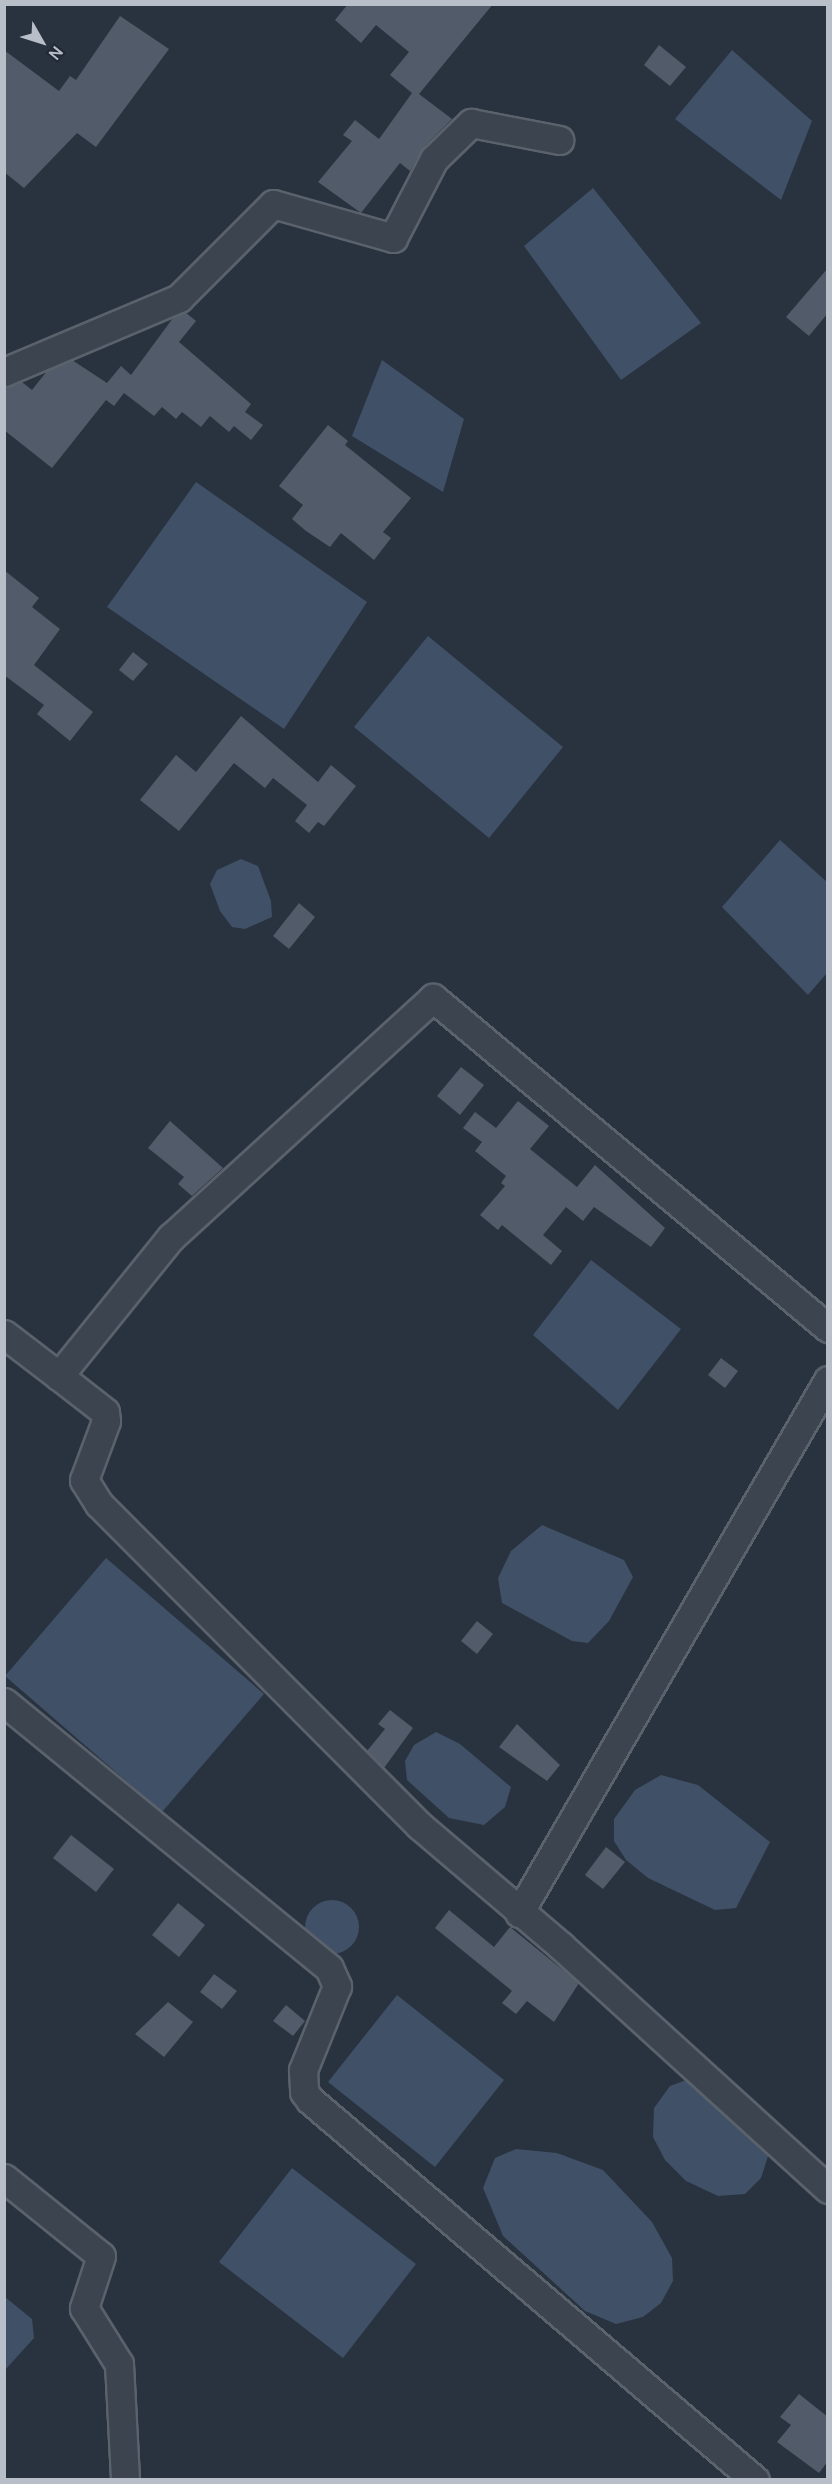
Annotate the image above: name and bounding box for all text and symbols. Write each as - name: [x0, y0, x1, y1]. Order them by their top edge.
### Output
- north arrow: [12, 12, 72, 72]
- text: N: [44, 42, 68, 65]

